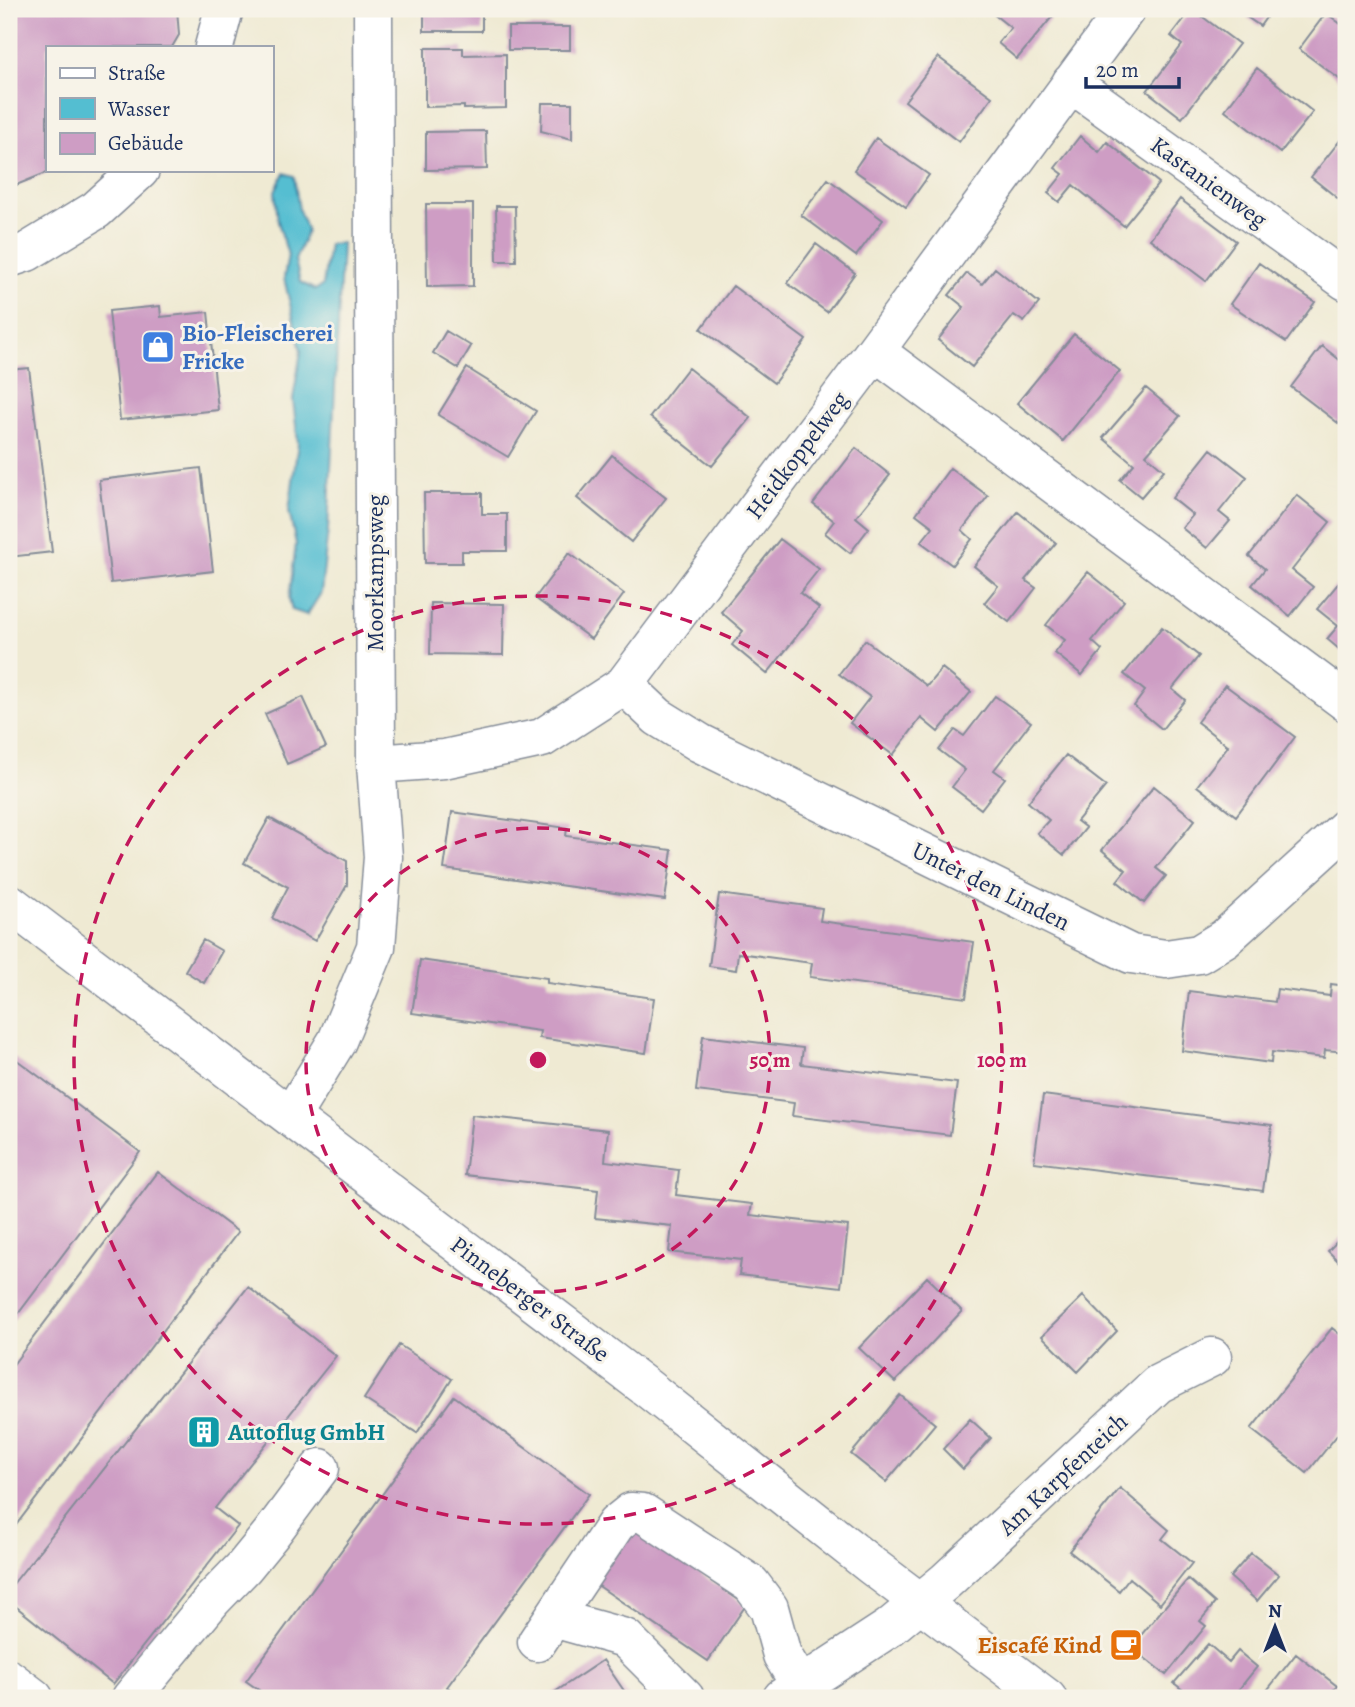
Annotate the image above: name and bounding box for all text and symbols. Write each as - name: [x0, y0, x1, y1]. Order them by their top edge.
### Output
- legend: [46, 46, 273, 172]
- scale bar: [1086, 46, 1178, 90]
- text: 20 m: [1096, 56, 1139, 84]
- text: Straße: [108, 59, 166, 87]
- text: Wasser: [107, 95, 170, 123]
- text: Gebäude: [108, 129, 184, 157]
- street label: Kastanienweg: [1144, 129, 1274, 235]
- place label: Bio-Fleischerei Fricke: [182, 317, 333, 377]
- shop icon: Bio-Fleischerei Fricke: [139, 328, 177, 366]
- street label: Heidkoppelweg: [738, 384, 856, 526]
- street label: Moorkampsweg: [359, 495, 391, 651]
- street label: Unter den Linden: [907, 834, 1075, 938]
- text: 50 m: [750, 1046, 791, 1074]
- text: 100 m: [977, 1046, 1027, 1074]
- centre of rings: [526, 1048, 550, 1072]
- street label: Pinneberger Straße: [444, 1229, 616, 1369]
- street label: Am Karpfenteich: [991, 1406, 1135, 1543]
- building icon: Autoflug GmbH: [185, 1413, 223, 1451]
- place label: Autoflug GmbH: [227, 1416, 385, 1448]
- north arrow: [1240, 1592, 1310, 1662]
- text: N: [1268, 1598, 1282, 1624]
- cafe icon: Eiscafé Kind: [1107, 1626, 1145, 1664]
- place label: Eiscafé Kind: [977, 1629, 1102, 1661]

